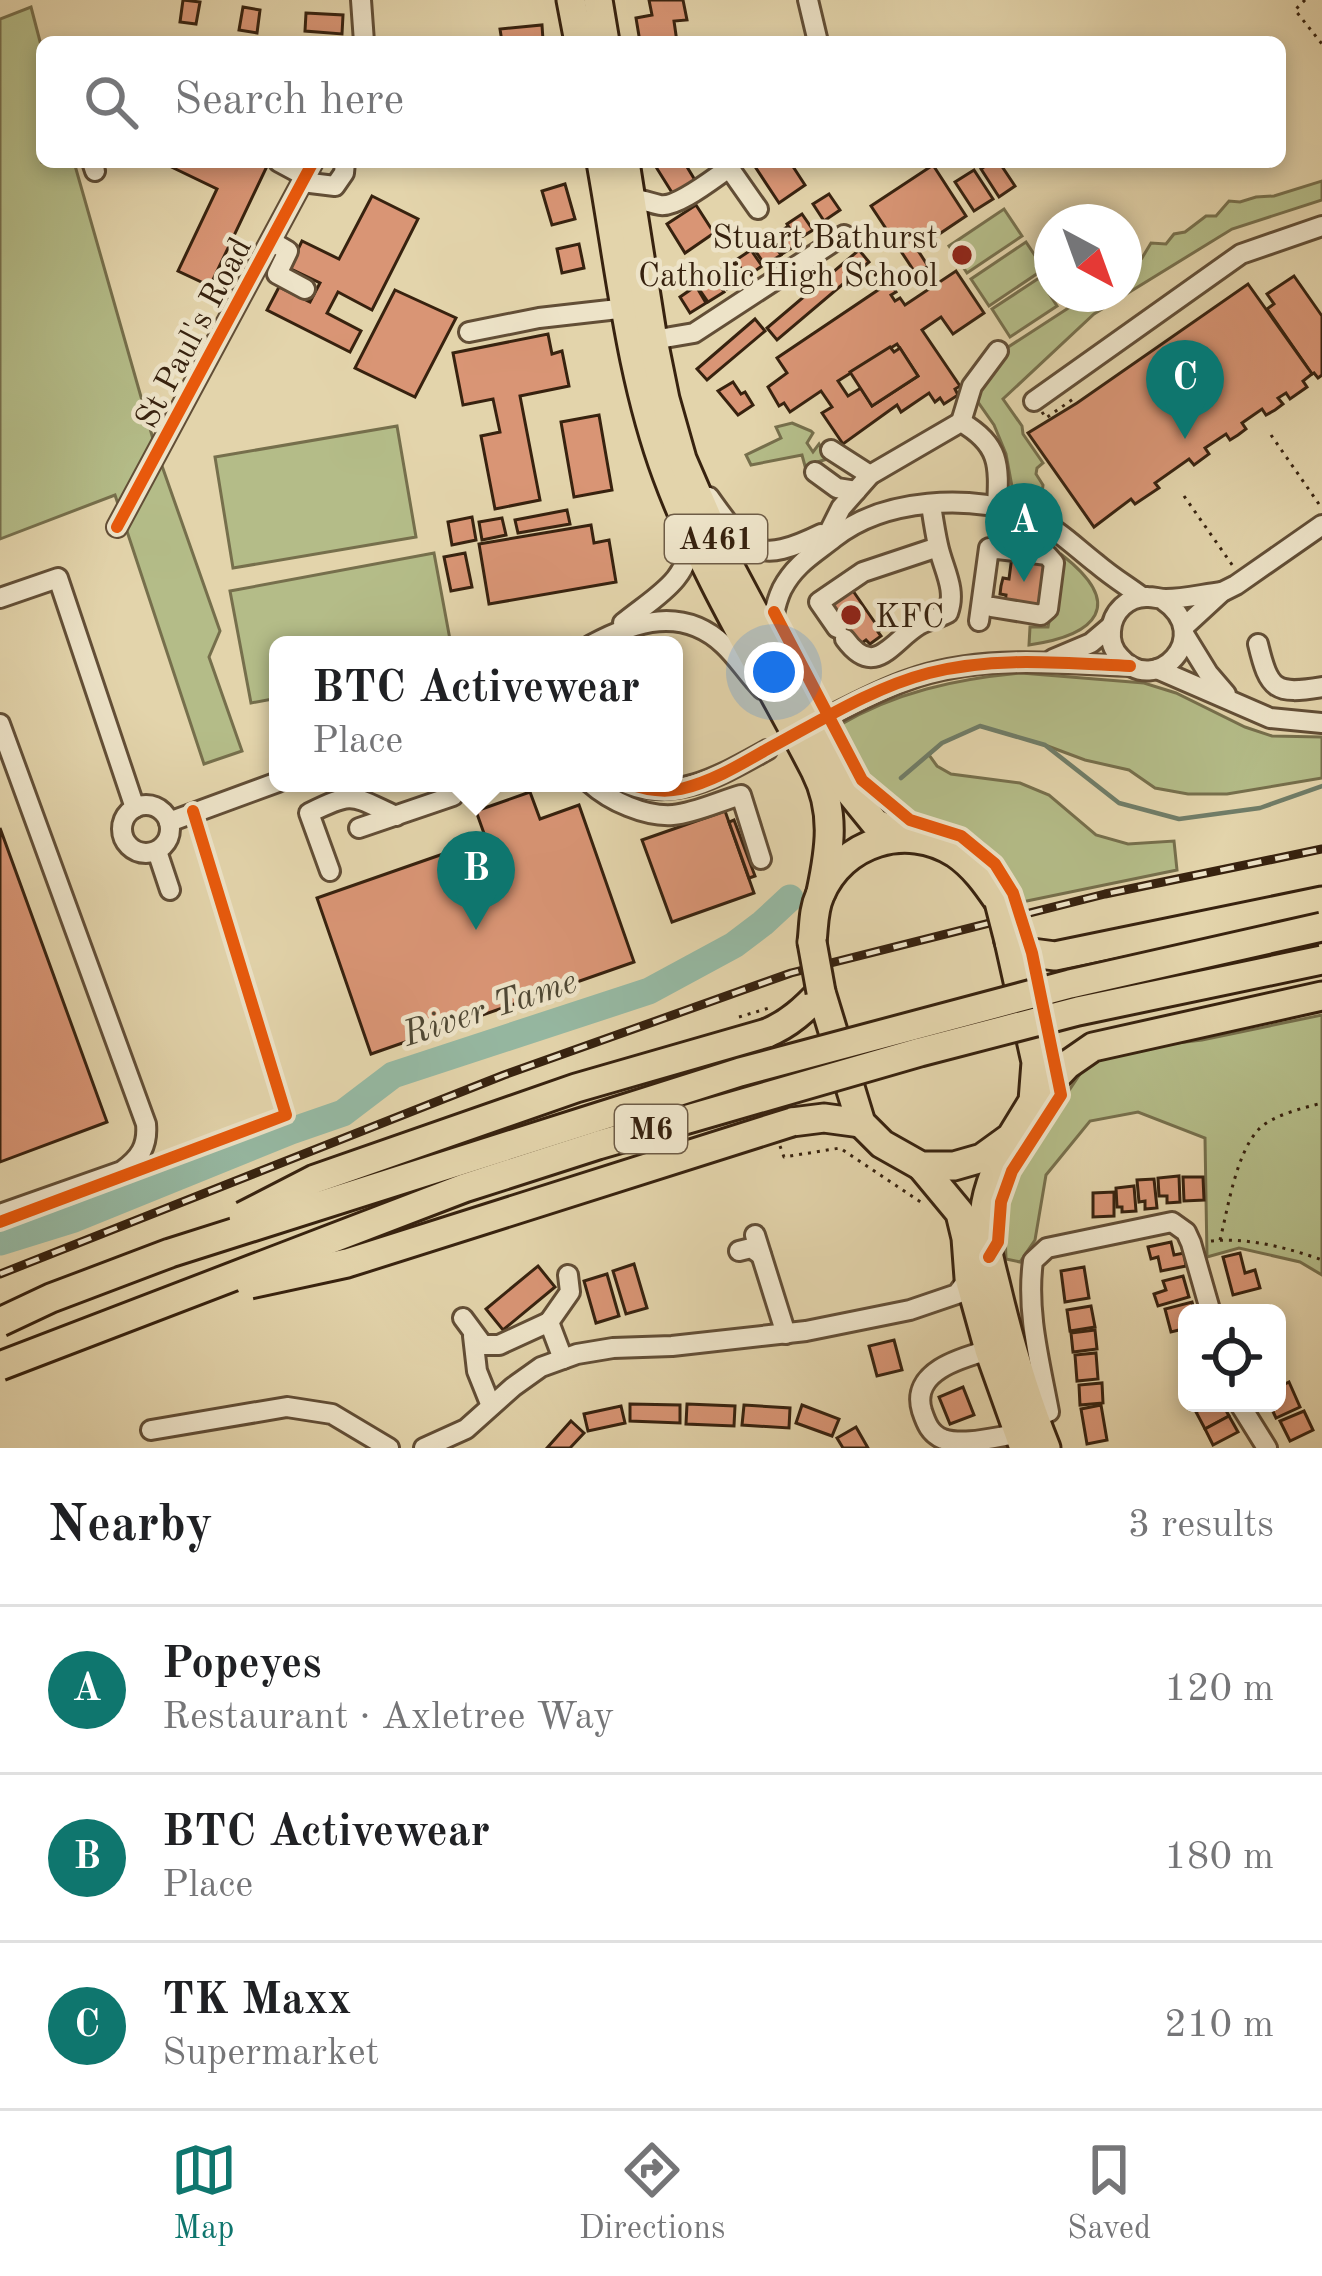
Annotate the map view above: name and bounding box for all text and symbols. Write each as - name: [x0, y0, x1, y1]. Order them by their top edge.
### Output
- search box: [36, 36, 1286, 168]
- icon: search: [78, 69, 144, 135]
- text: Search here: [174, 79, 404, 124]
- north arrow: [1034, 204, 1142, 312]
- place label: Stuart Bathurst Catholic High School: [638, 223, 938, 294]
- street label: St Paul's Road: [131, 233, 259, 434]
- marker: Stuart Bathurst Catholic High School: [949, 242, 975, 268]
- pin: C: [1146, 340, 1224, 439]
- pin: A: [985, 483, 1063, 582]
- road number: A461: [665, 515, 767, 563]
- marker: KFC: [838, 602, 864, 628]
- place label: KFC: [875, 602, 944, 635]
- popup: [269, 636, 683, 792]
- your location: [744, 642, 804, 702]
- text: BTC Activewear: [312, 667, 640, 712]
- text: Place: [312, 722, 403, 761]
- pin: B: [437, 831, 515, 930]
- water label: River Tame: [398, 965, 582, 1055]
- road number: M6: [615, 1105, 687, 1153]
- map controls: [1178, 1304, 1286, 1412]
- button: locate: [1178, 1304, 1286, 1412]
- text: Nearby: [48, 1501, 213, 1552]
- text: 3 results: [1128, 1506, 1274, 1545]
- text: Popeyes: [162, 1643, 322, 1688]
- text: A: [72, 1670, 102, 1709]
- text: 120 m: [1164, 1670, 1274, 1709]
- text: Restaurant · Axletree Way: [162, 1698, 614, 1737]
- text: BTC Activewear: [162, 1811, 490, 1856]
- text: B: [73, 1838, 101, 1877]
- text: 180 m: [1164, 1838, 1274, 1877]
- text: Place: [162, 1866, 253, 1905]
- text: TK Maxx: [162, 1979, 351, 2024]
- text: C: [74, 2006, 100, 2045]
- text: 210 m: [1164, 2006, 1274, 2045]
- text: Supermarket: [162, 2034, 379, 2073]
- tab: Map: [171, 2137, 237, 2250]
- tab: Directions: [579, 2137, 725, 2250]
- tab: Saved: [1067, 2137, 1151, 2250]

